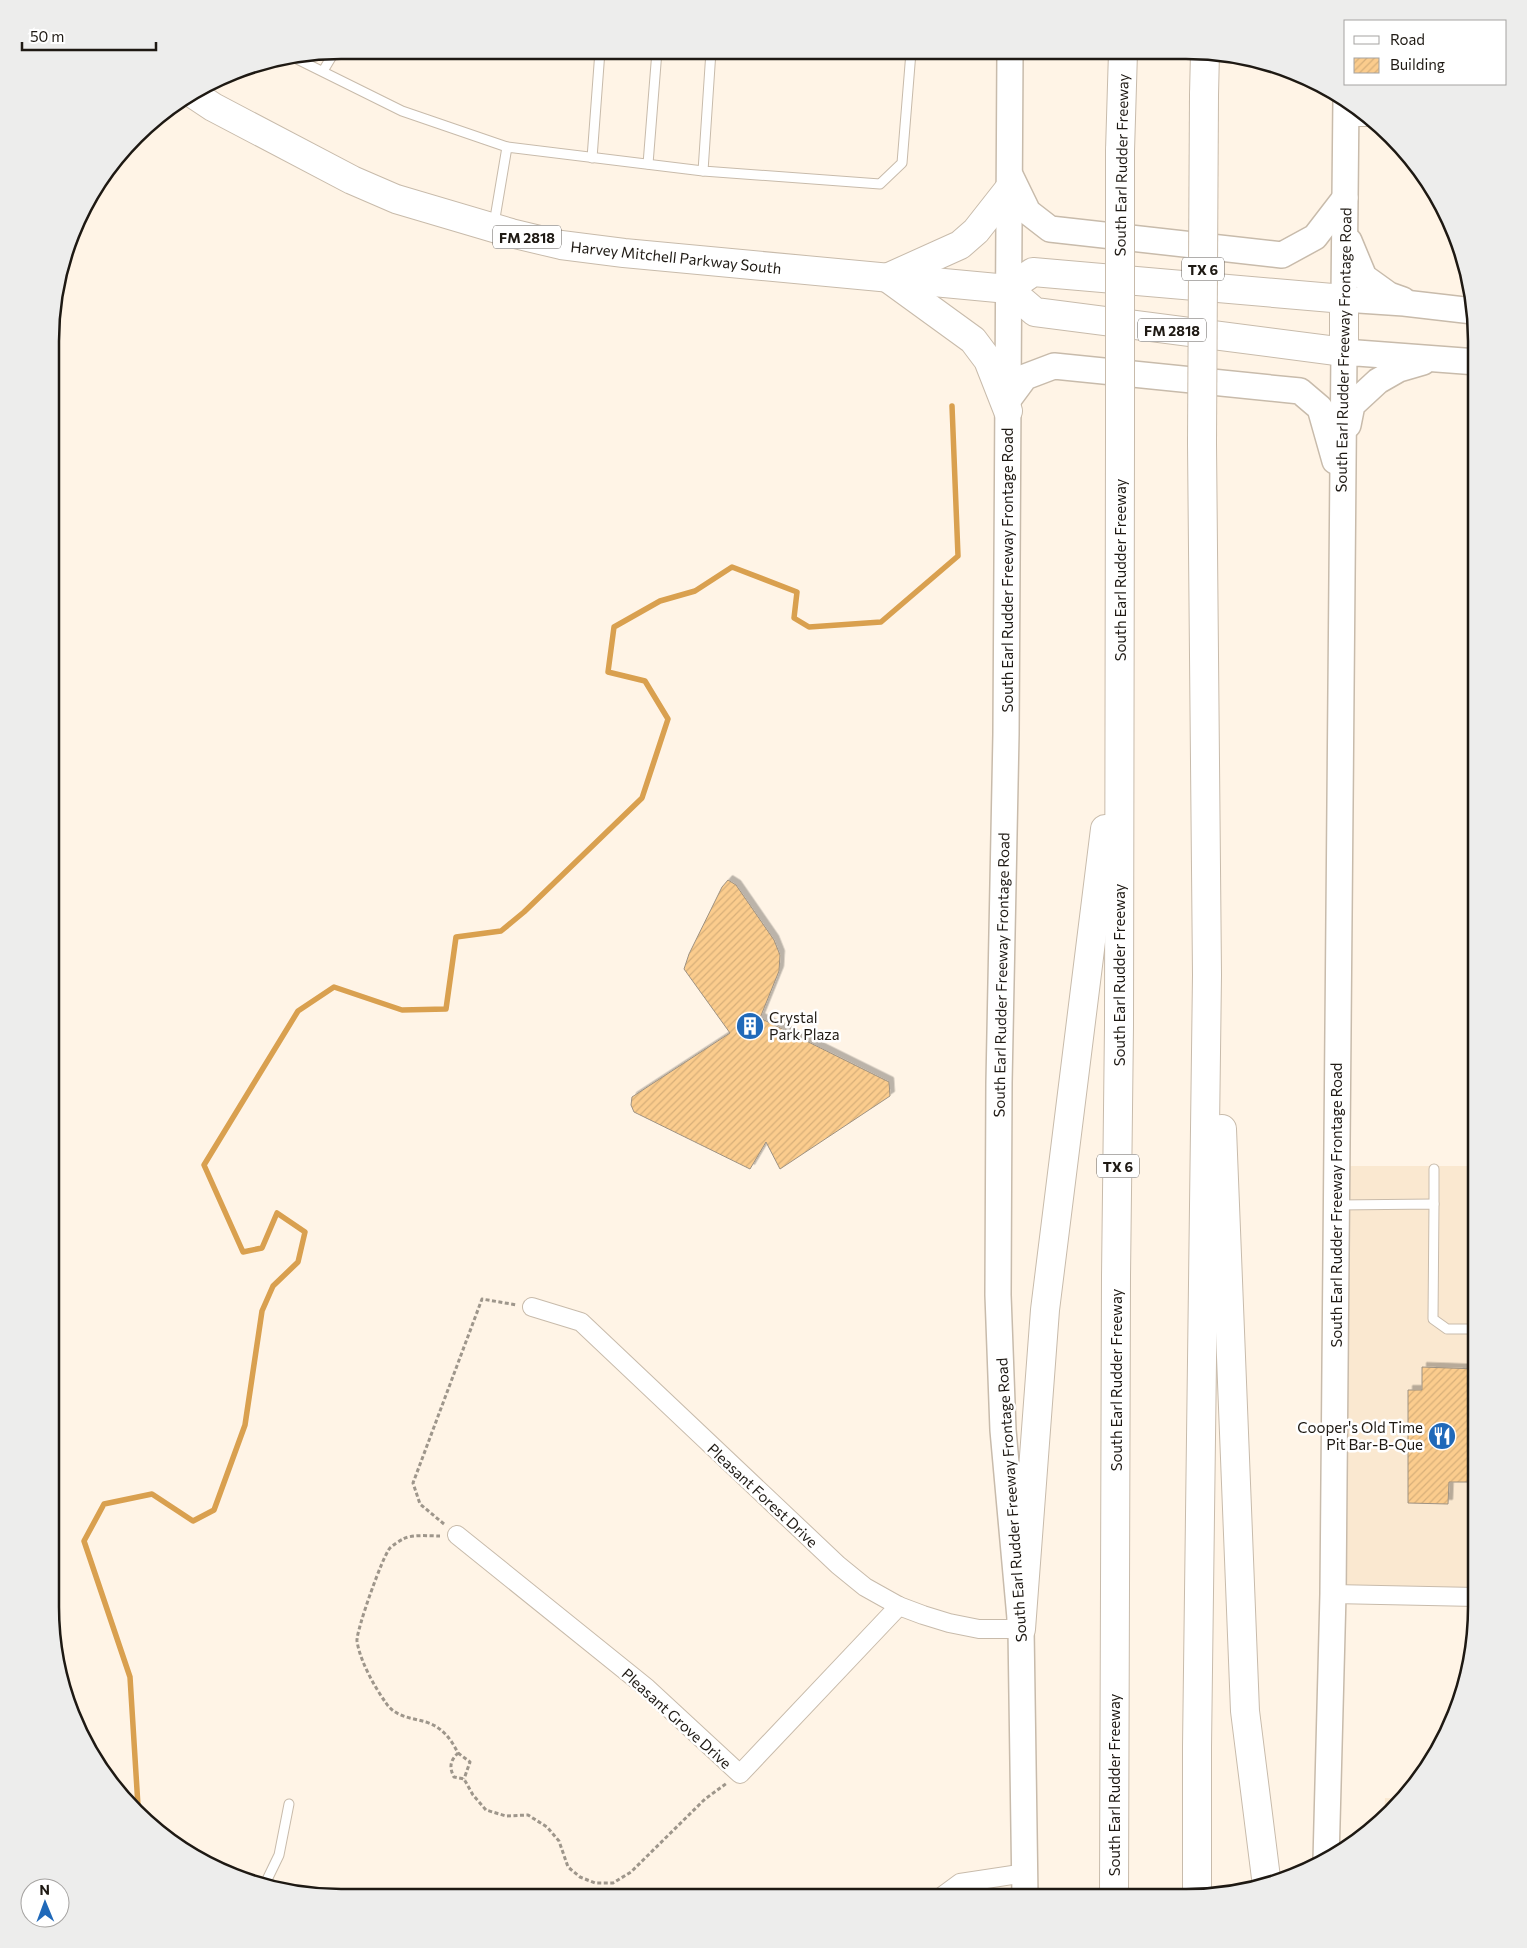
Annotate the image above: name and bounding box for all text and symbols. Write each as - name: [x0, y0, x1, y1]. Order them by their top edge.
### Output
- scale bar: [22, 20, 156, 52]
- legend: [1344, 20, 1507, 85]
- text: 50 m: [30, 27, 64, 45]
- text: Road: [1390, 30, 1425, 48]
- text: Building: [1390, 55, 1445, 73]
- street label: South Earl Rudder Freeway: [1110, 73, 1132, 256]
- street label: South Earl Rudder Freeway Frontage Road: [1332, 207, 1354, 493]
- road number: FM 2818: [493, 226, 561, 248]
- street label: Harvey Mitchell Parkway South: [570, 237, 782, 277]
- road number: TX 6: [1182, 258, 1224, 280]
- road number: FM 2818: [1138, 318, 1206, 342]
- street label: South Earl Rudder Freeway Frontage Road: [998, 427, 1016, 713]
- street label: South Earl Rudder Freeway: [1111, 478, 1129, 661]
- street label: South Earl Rudder Freeway Frontage Road: [990, 832, 1012, 1118]
- street label: South Earl Rudder Freeway: [1110, 883, 1128, 1066]
- place label: Crystal Park Plaza: [769, 1008, 840, 1043]
- building icon: Crystal Park Plaza: [735, 1011, 765, 1041]
- street label: South Earl Rudder Freeway Frontage Road: [1327, 1062, 1345, 1348]
- road number: TX 6: [1097, 1154, 1139, 1178]
- street label: South Earl Rudder Freeway: [1107, 1288, 1125, 1471]
- street label: South Earl Rudder Freeway Frontage Road: [992, 1357, 1030, 1643]
- place label: Cooper's Old Time Pit Bar-B-Que: [1297, 1418, 1423, 1453]
- restaurant icon: Cooper's Old Time Pit Bar-B-Que: [1427, 1421, 1457, 1451]
- street label: Pleasant Forest Drive: [704, 1439, 822, 1551]
- street label: Pleasant Grove Drive: [619, 1664, 736, 1772]
- street label: South Earl Rudder Freeway: [1105, 1693, 1123, 1876]
- north arrow: [20, 1878, 70, 1928]
- text: N: [39, 1881, 50, 1898]

